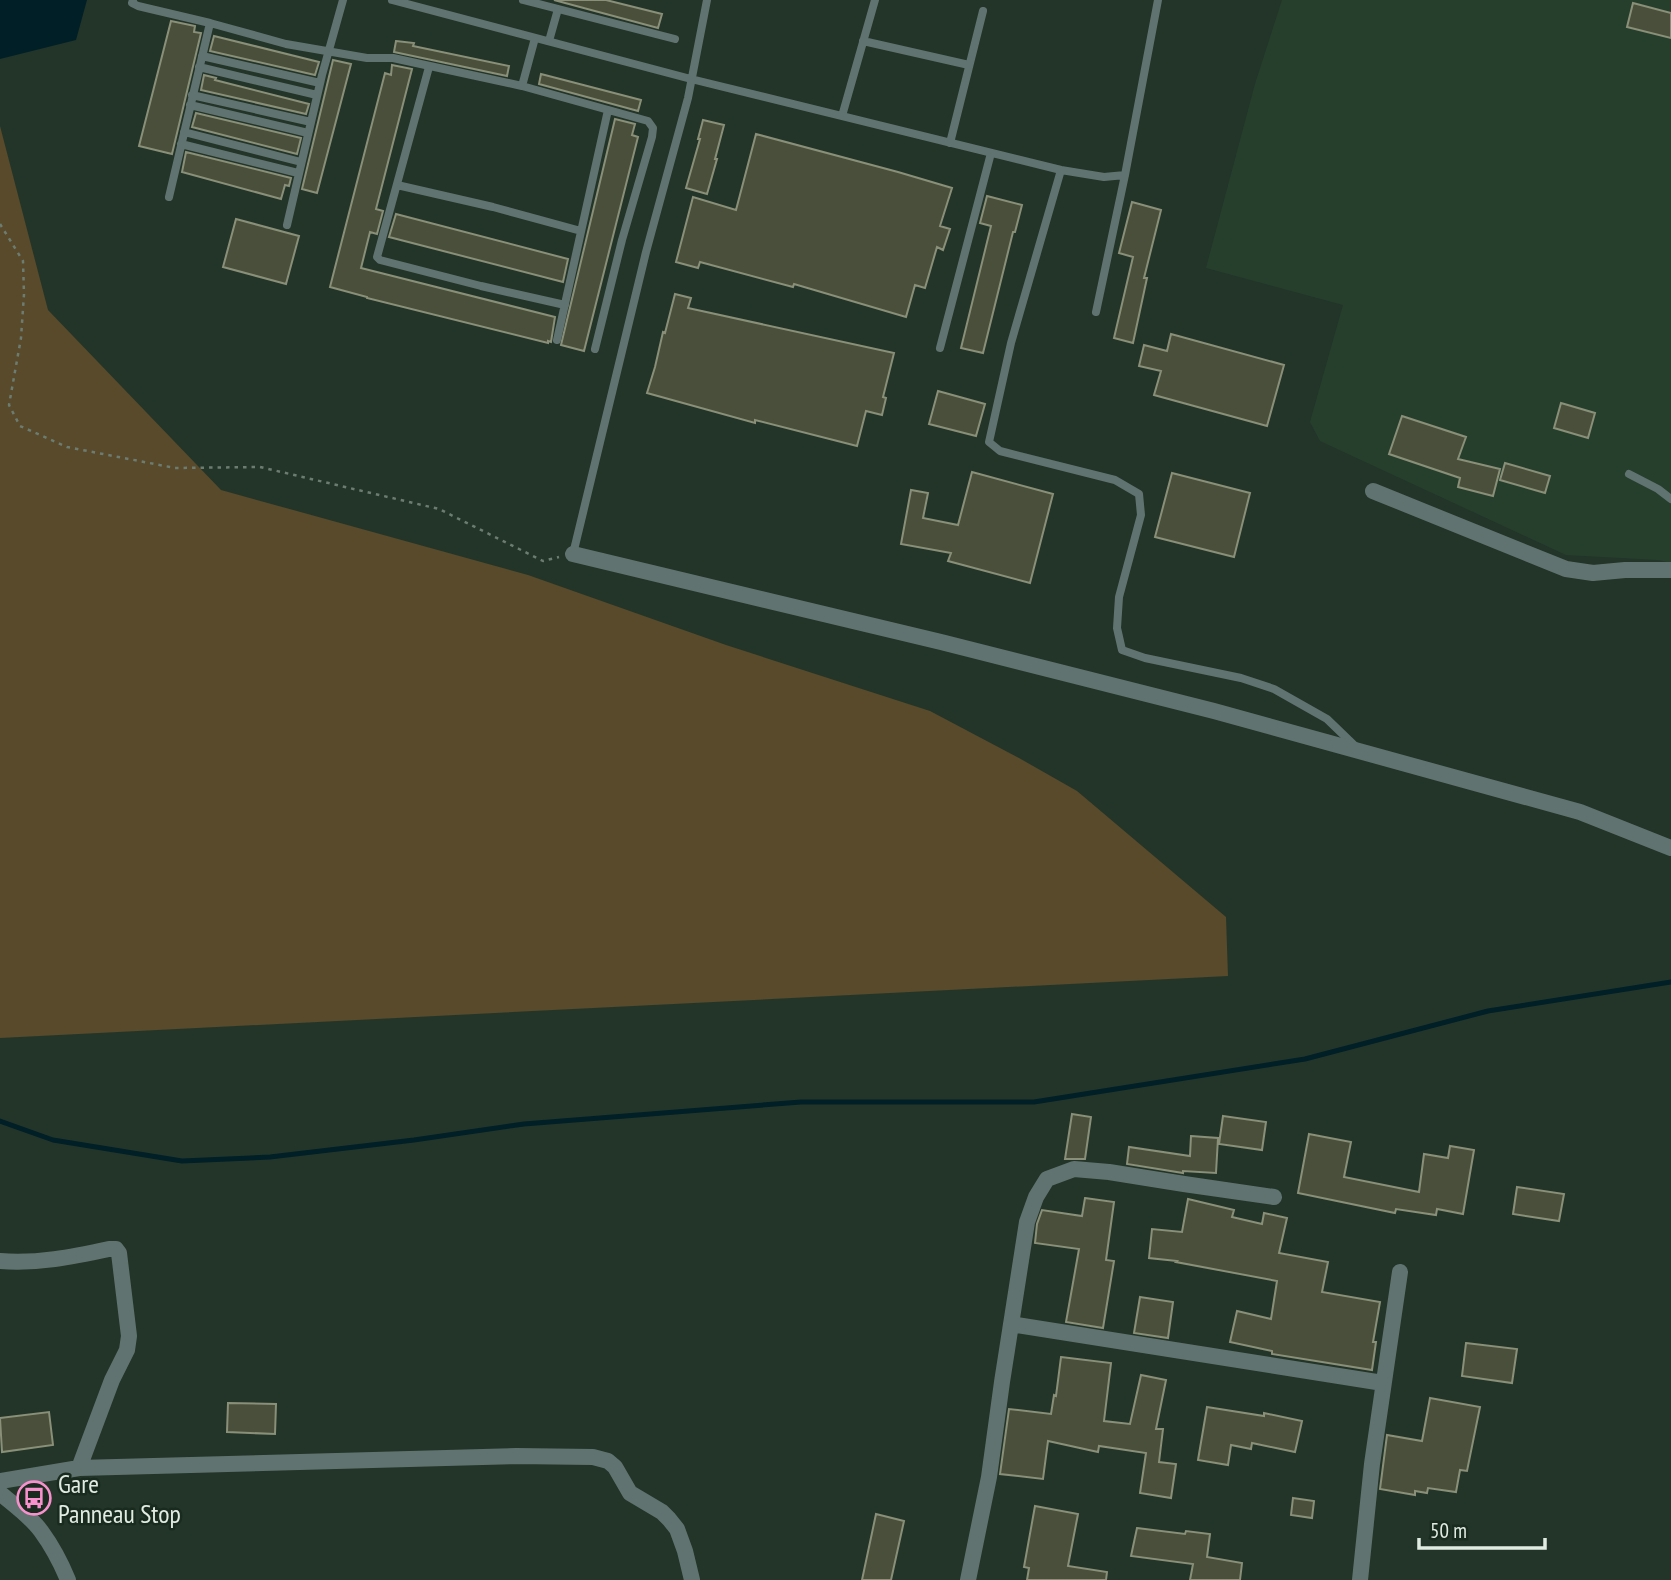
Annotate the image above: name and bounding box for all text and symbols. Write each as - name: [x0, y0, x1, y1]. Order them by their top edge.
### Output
- place label: Gare Panneau Stop: [58, 1467, 181, 1530]
- bus stop icon: Gare Panneau Stop: [15, 1479, 53, 1517]
- scale bar: [1419, 1506, 1545, 1550]
- text: 50 m: [1430, 1517, 1467, 1544]

